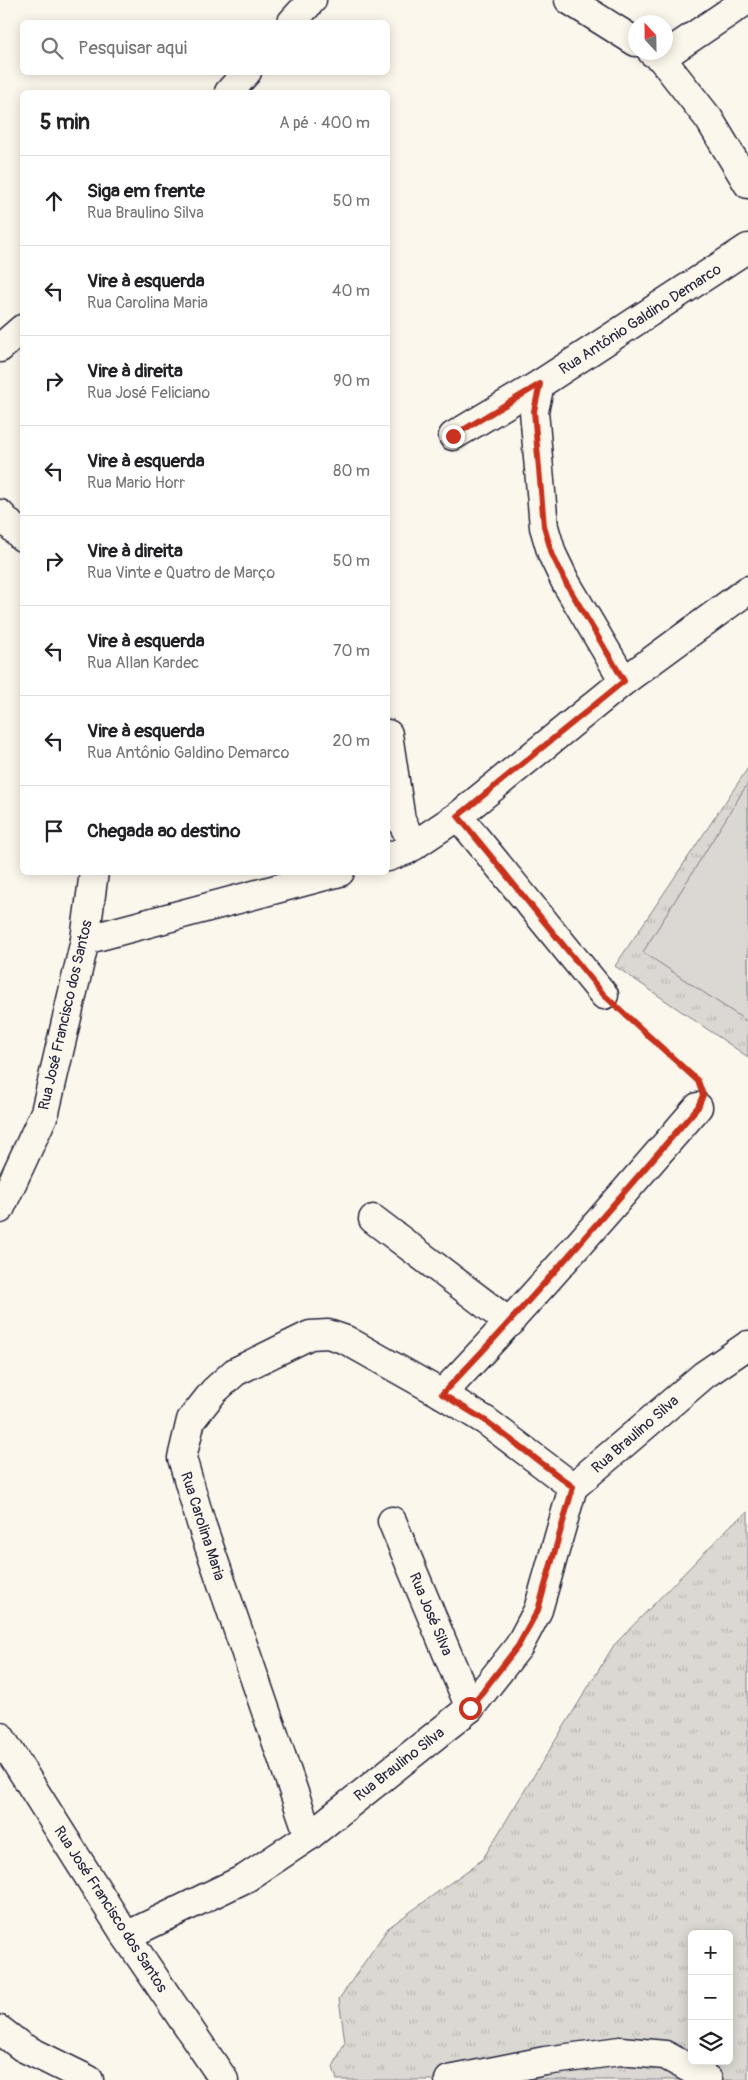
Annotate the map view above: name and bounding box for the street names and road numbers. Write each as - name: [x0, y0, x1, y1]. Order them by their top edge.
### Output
- street label: Rua Antônio Galdino Demarco: [556, 260, 725, 379]
- street label: Rua José Francisco dos Santos: [34, 918, 97, 1112]
- street label: Rua Braulino Silva: [588, 1391, 683, 1477]
- street label: Rua Carolina Maria: [176, 1469, 229, 1583]
- street label: Rua José Silva: [405, 1570, 457, 1659]
- street label: Rua Braulino Silva: [350, 1723, 448, 1806]
- street label: Rua José Francisco dos Santos: [50, 1823, 172, 1996]

